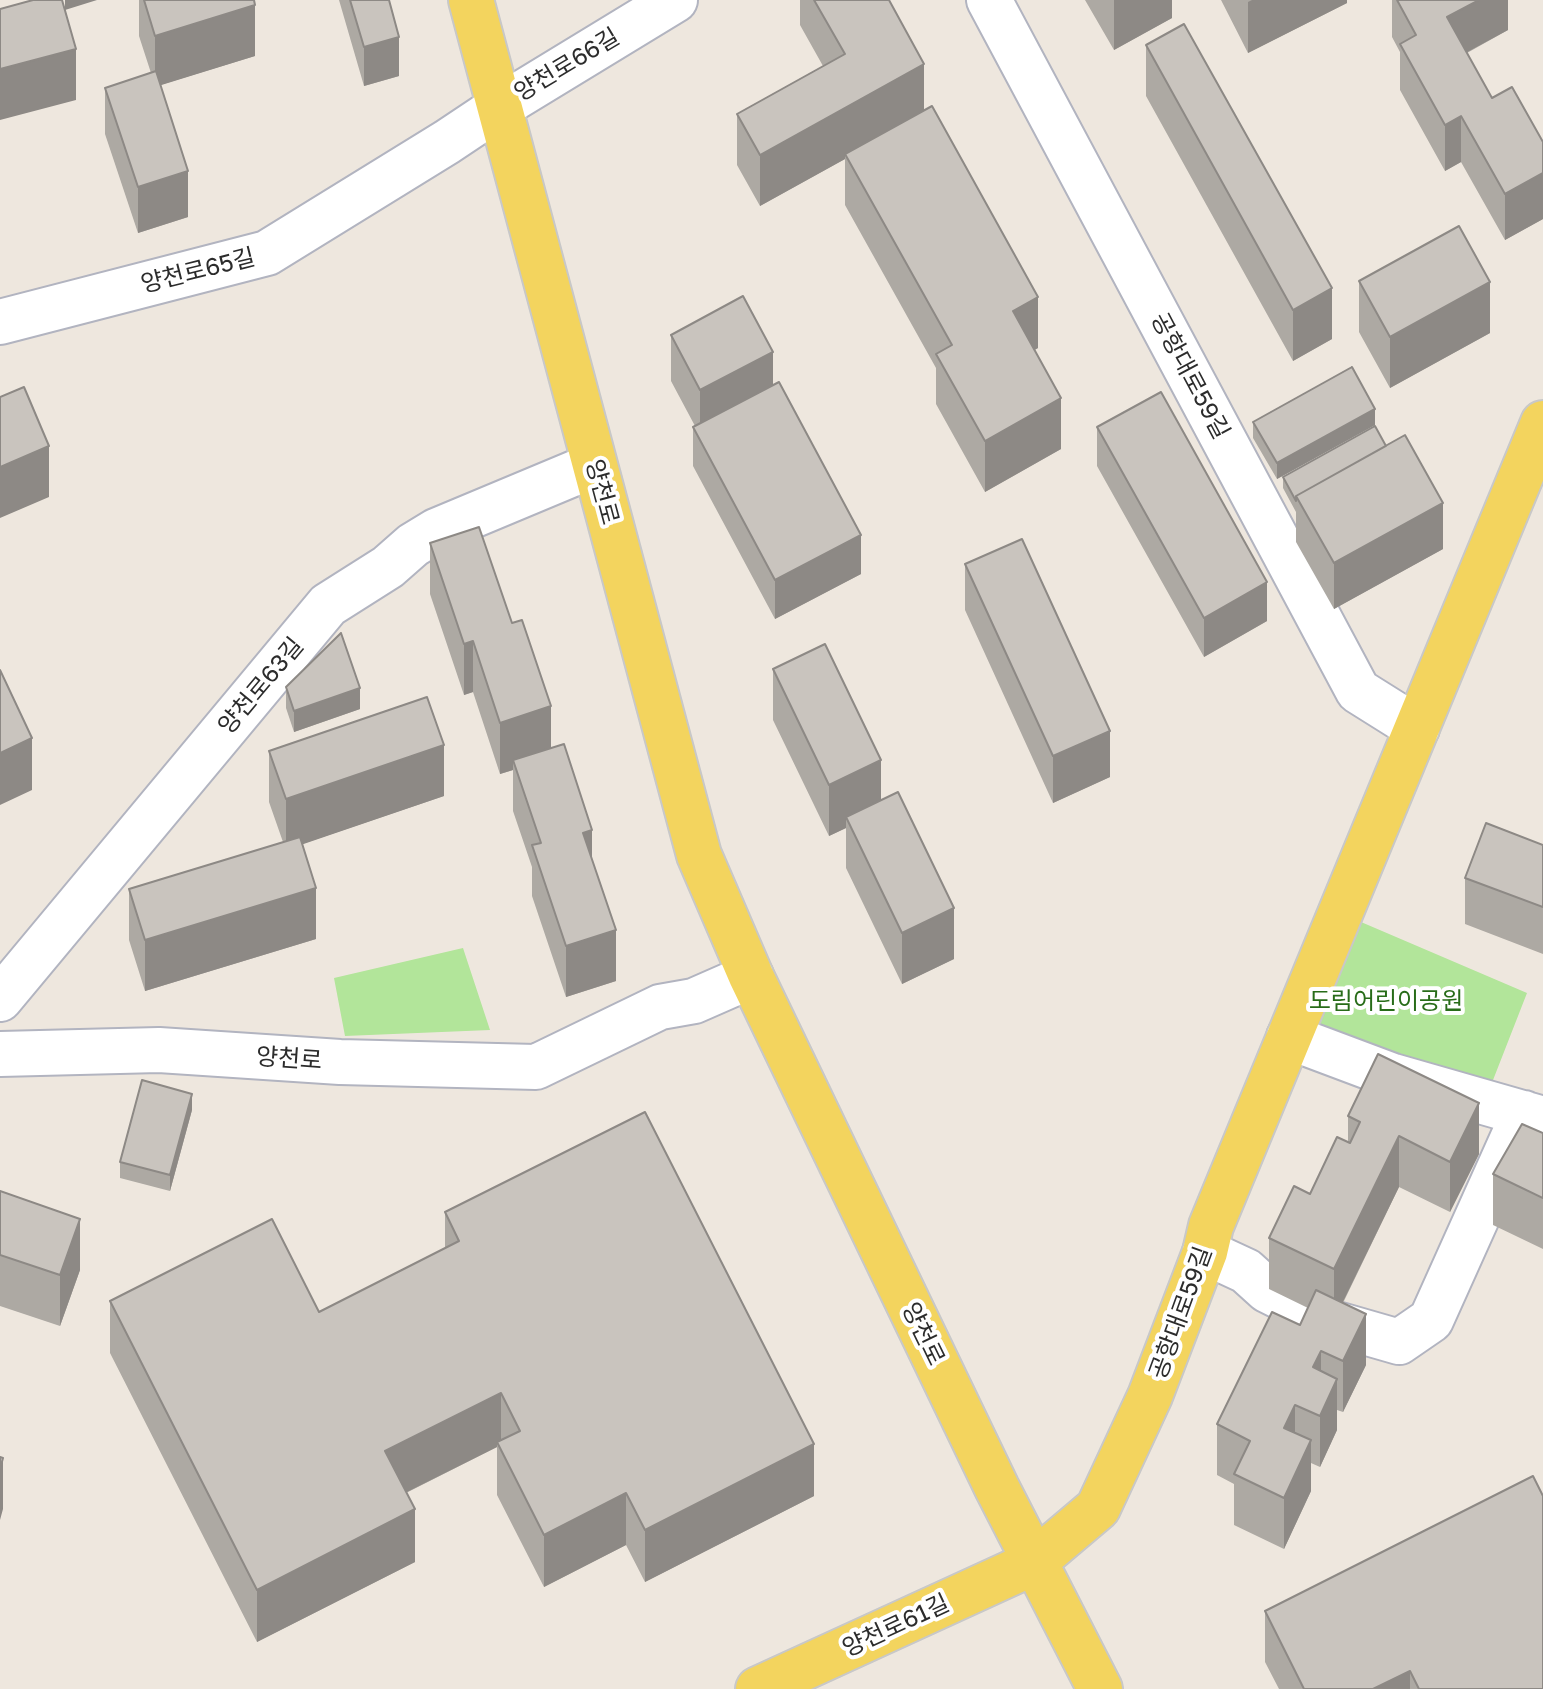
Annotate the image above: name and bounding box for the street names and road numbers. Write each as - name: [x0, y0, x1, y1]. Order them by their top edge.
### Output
- street label: 양천로66길: [509, 22, 625, 108]
- street label: 양천로65길: [138, 243, 258, 299]
- street label: 공항대로59길: [1145, 308, 1235, 444]
- street label: 양천로: [580, 456, 624, 528]
- street label: 양천로63길: [212, 632, 310, 740]
- street label: 양천로: [255, 1042, 323, 1076]
- street label: 공항대로59길: [1144, 1243, 1218, 1383]
- street label: 양천로: [896, 1298, 950, 1370]
- street label: 양천로61길: [838, 1589, 954, 1663]

